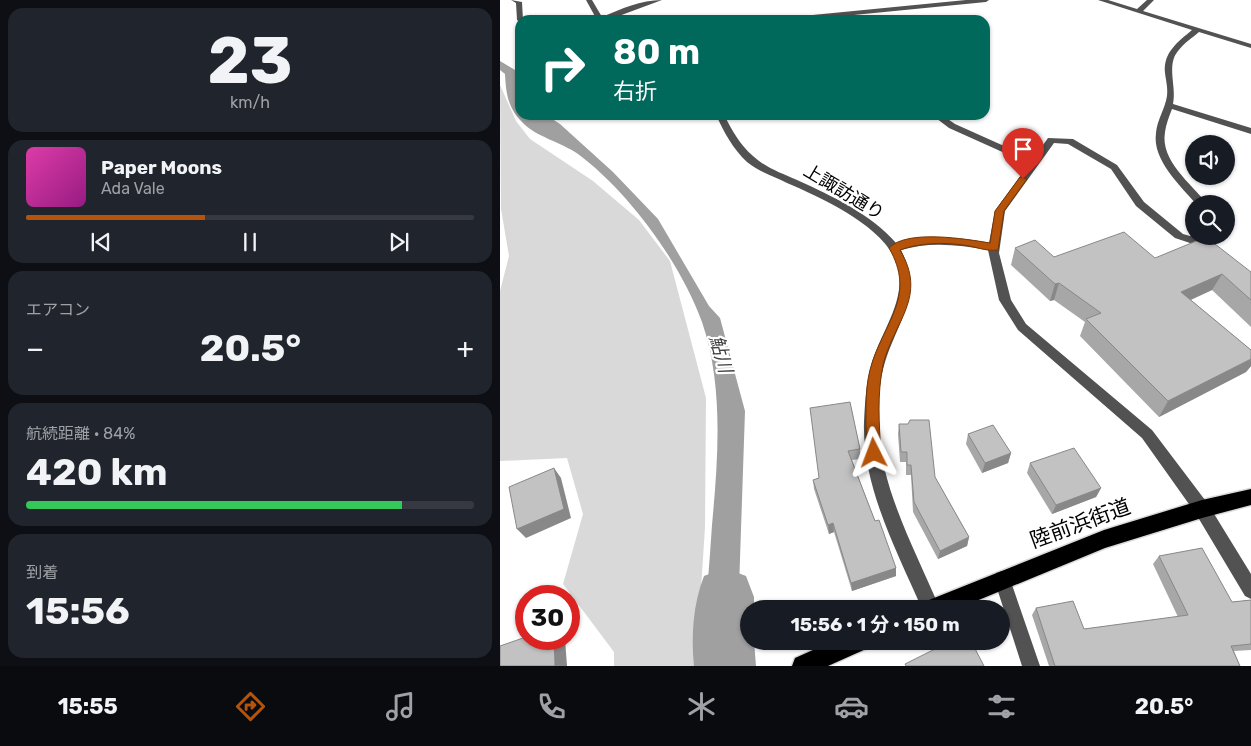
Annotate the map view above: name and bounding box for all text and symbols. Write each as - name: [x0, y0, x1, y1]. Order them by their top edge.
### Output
- text: 23: [207, 22, 293, 99]
- text: 80 m: [613, 31, 700, 73]
- icon: right: [530, 35, 595, 100]
- text: 右折: [613, 78, 657, 105]
- text: km/h: [230, 93, 270, 112]
- pin: [1002, 128, 1044, 179]
- icon: arrive: [1009, 135, 1037, 163]
- map controls: [1185, 135, 1235, 245]
- button: sound: [1185, 135, 1235, 185]
- text: Paper Moons: [101, 156, 222, 179]
- street label: 上諏訪通り: [800, 159, 888, 225]
- text: Ada Vale: [101, 179, 165, 198]
- button: search: [1185, 195, 1235, 245]
- icon: previous: [87, 228, 115, 256]
- icon: pause: [236, 228, 264, 256]
- icon: next: [385, 228, 413, 256]
- text: エアコン: [26, 300, 90, 319]
- text: 20.5°: [200, 325, 301, 371]
- text: −: [26, 332, 44, 365]
- text: +: [457, 332, 474, 365]
- water label: 鮎川: [705, 333, 738, 377]
- text: 航続距離 · 84%: [26, 424, 135, 443]
- position arrow: [847, 426, 899, 478]
- text: 420 km: [26, 449, 168, 495]
- street label: 陸前浜街道: [1026, 493, 1134, 553]
- text: 到着: [26, 563, 58, 582]
- speed limit sign: 30: [515, 585, 580, 650]
- text: 15:56: [26, 588, 130, 634]
- text: 15:56 · 1 分 · 150 m: [790, 613, 960, 636]
- icon: directions: [233, 689, 268, 724]
- icon: music: [383, 689, 418, 724]
- icon: phone: [534, 689, 569, 724]
- icon: climate: [684, 689, 719, 724]
- icon: car: [834, 689, 869, 724]
- icon: filters: [984, 689, 1019, 724]
- text: 15:55: [58, 693, 118, 720]
- text: 20.5°: [1135, 693, 1193, 720]

